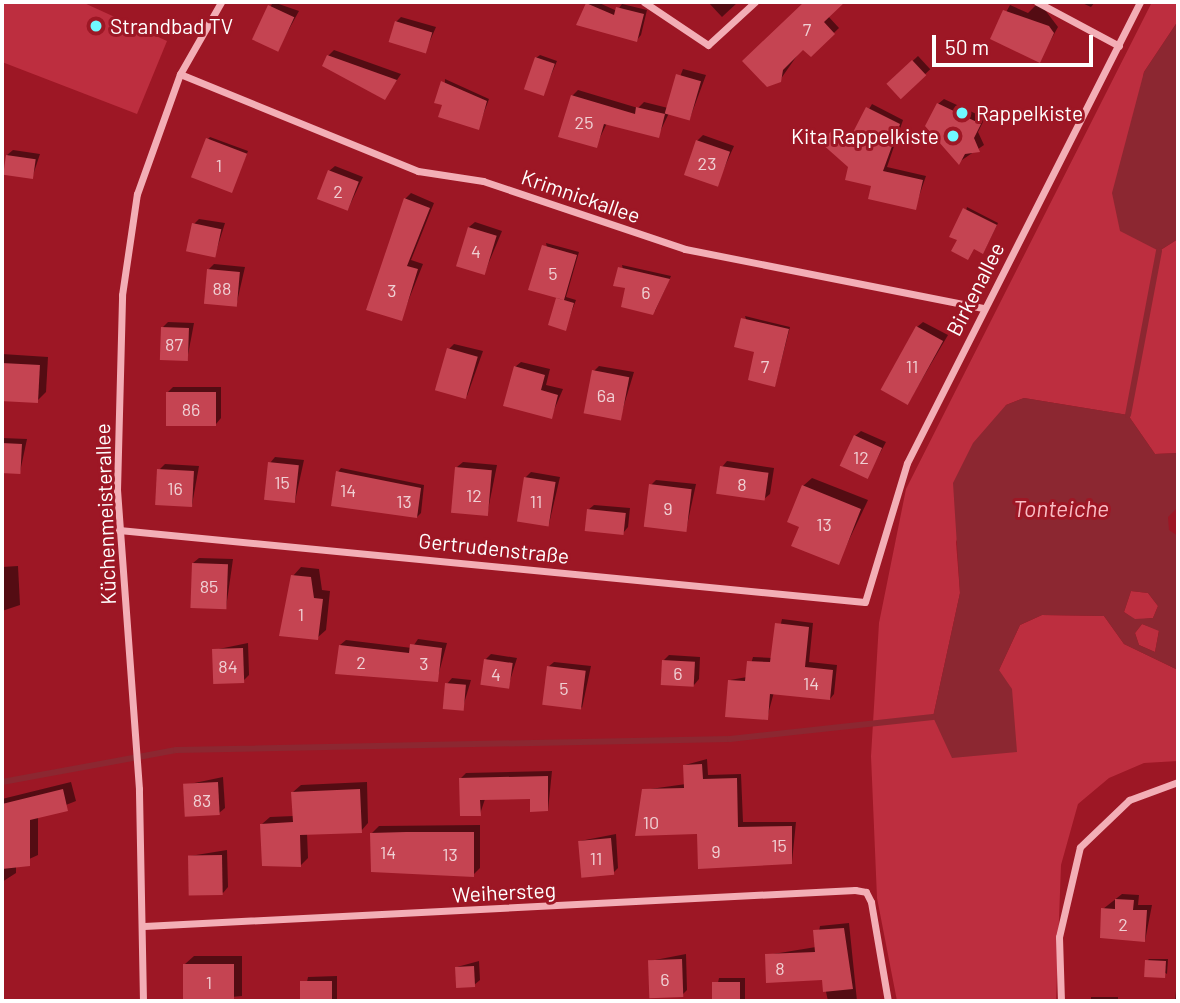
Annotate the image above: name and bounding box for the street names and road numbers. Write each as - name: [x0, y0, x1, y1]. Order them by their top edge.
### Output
- street label: Krimnickallee: [518, 164, 644, 228]
- street label: Birkenallee: [941, 238, 1009, 340]
- street label: Küchenmeisterallee: [89, 423, 121, 605]
- street label: Gertrudenstraße: [417, 528, 571, 568]
- street label: Weihersteg: [452, 877, 556, 907]

